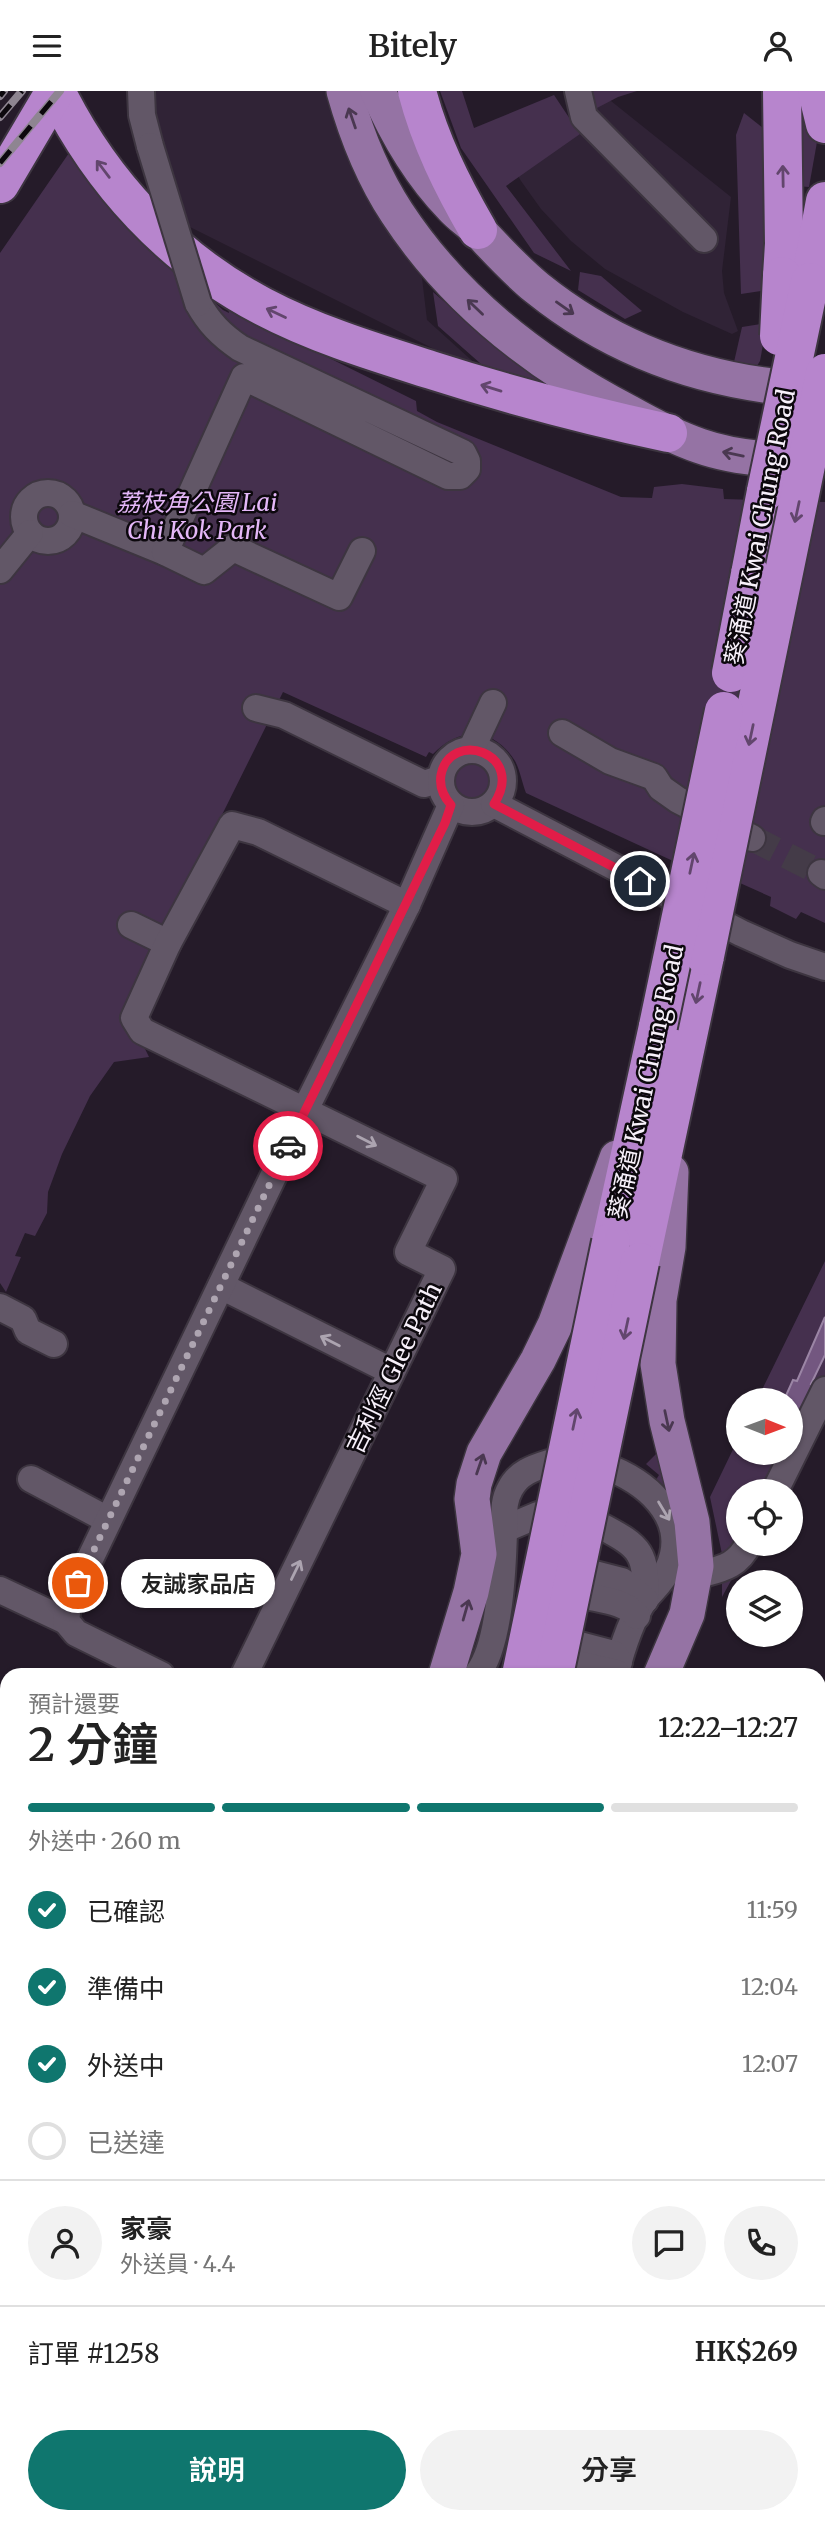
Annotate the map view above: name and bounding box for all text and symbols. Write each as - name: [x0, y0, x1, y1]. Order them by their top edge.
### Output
- text: Bitely: [368, 26, 457, 66]
- icon: menu: [28, 27, 66, 65]
- icon: person: [759, 27, 797, 65]
- one-way arrow: [345, 108, 357, 130]
- one-way arrow: [95, 161, 110, 179]
- one-way arrow: [776, 165, 790, 188]
- one-way arrow: [467, 298, 484, 315]
- one-way arrow: [555, 301, 574, 315]
- one-way arrow: [266, 306, 287, 319]
- one-way arrow: [480, 381, 502, 394]
- street label: 葵涌道 Kwai Chung Road: [718, 387, 802, 667]
- one-way arrow: [722, 446, 745, 460]
- park label: 荔枝角公園 Lai Chi Kok Park: [117, 487, 277, 546]
- one-way arrow: [789, 500, 803, 523]
- one-way arrow: [743, 723, 757, 746]
- pin: [610, 851, 670, 911]
- one-way arrow: [686, 852, 700, 875]
- icon: home: [621, 862, 659, 900]
- street label: 葵涌道 Kwai Chung Road: [602, 942, 690, 1222]
- one-way arrow: [690, 981, 704, 1004]
- courier: [253, 1111, 323, 1181]
- icon: car: [269, 1127, 307, 1165]
- one-way arrow: [356, 1134, 377, 1148]
- street label: 吉利徑 Glee Path: [339, 1277, 449, 1459]
- one-way arrow: [618, 1317, 632, 1340]
- one-way arrow: [320, 1333, 341, 1347]
- north arrow: [726, 1388, 803, 1465]
- map controls: [726, 1388, 803, 1647]
- one-way arrow: [568, 1408, 582, 1431]
- one-way arrow: [660, 1409, 674, 1432]
- one-way arrow: [475, 1453, 487, 1475]
- button: locate: [726, 1479, 803, 1556]
- one-way arrow: [657, 1500, 671, 1520]
- pin: [48, 1553, 108, 1613]
- callout: 友誠家品店: [120, 1559, 274, 1607]
- one-way arrow: [290, 1560, 303, 1581]
- icon: bag: [59, 1564, 97, 1602]
- text: 友誠家品店: [141, 1569, 256, 1598]
- button: layers: [726, 1570, 803, 1647]
- one-way arrow: [461, 1599, 474, 1621]
- text: 預計還要: [28, 1689, 120, 1718]
- text: 12:22–12:27: [658, 1711, 798, 1744]
- text: 2 分鐘: [28, 1716, 158, 1774]
- text: 外送中 · 260 m: [28, 1826, 181, 1855]
- icon: check: [28, 1891, 66, 1929]
- text: 已確認: [87, 1895, 165, 1928]
- text: 11:59: [747, 1895, 798, 1924]
- icon: check: [28, 1968, 66, 2006]
- text: 準備中: [87, 1972, 165, 2005]
- text: 12:04: [741, 1972, 798, 2001]
- icon: check: [28, 2045, 66, 2083]
- text: 外送中: [87, 2049, 165, 2082]
- text: 12:07: [742, 2049, 798, 2078]
- text: 已送達: [87, 2126, 165, 2159]
- button: person: [28, 2206, 102, 2280]
- button: chat: [632, 2206, 706, 2280]
- button: phone: [724, 2206, 798, 2280]
- text: 家豪: [120, 2212, 172, 2245]
- text: 外送員 · 4.4: [120, 2249, 236, 2278]
- text: HK$269: [695, 2335, 798, 2368]
- text: 訂單 #1258: [28, 2337, 159, 2370]
- button: 說明: [28, 2430, 406, 2510]
- button: 分享: [420, 2430, 798, 2510]

